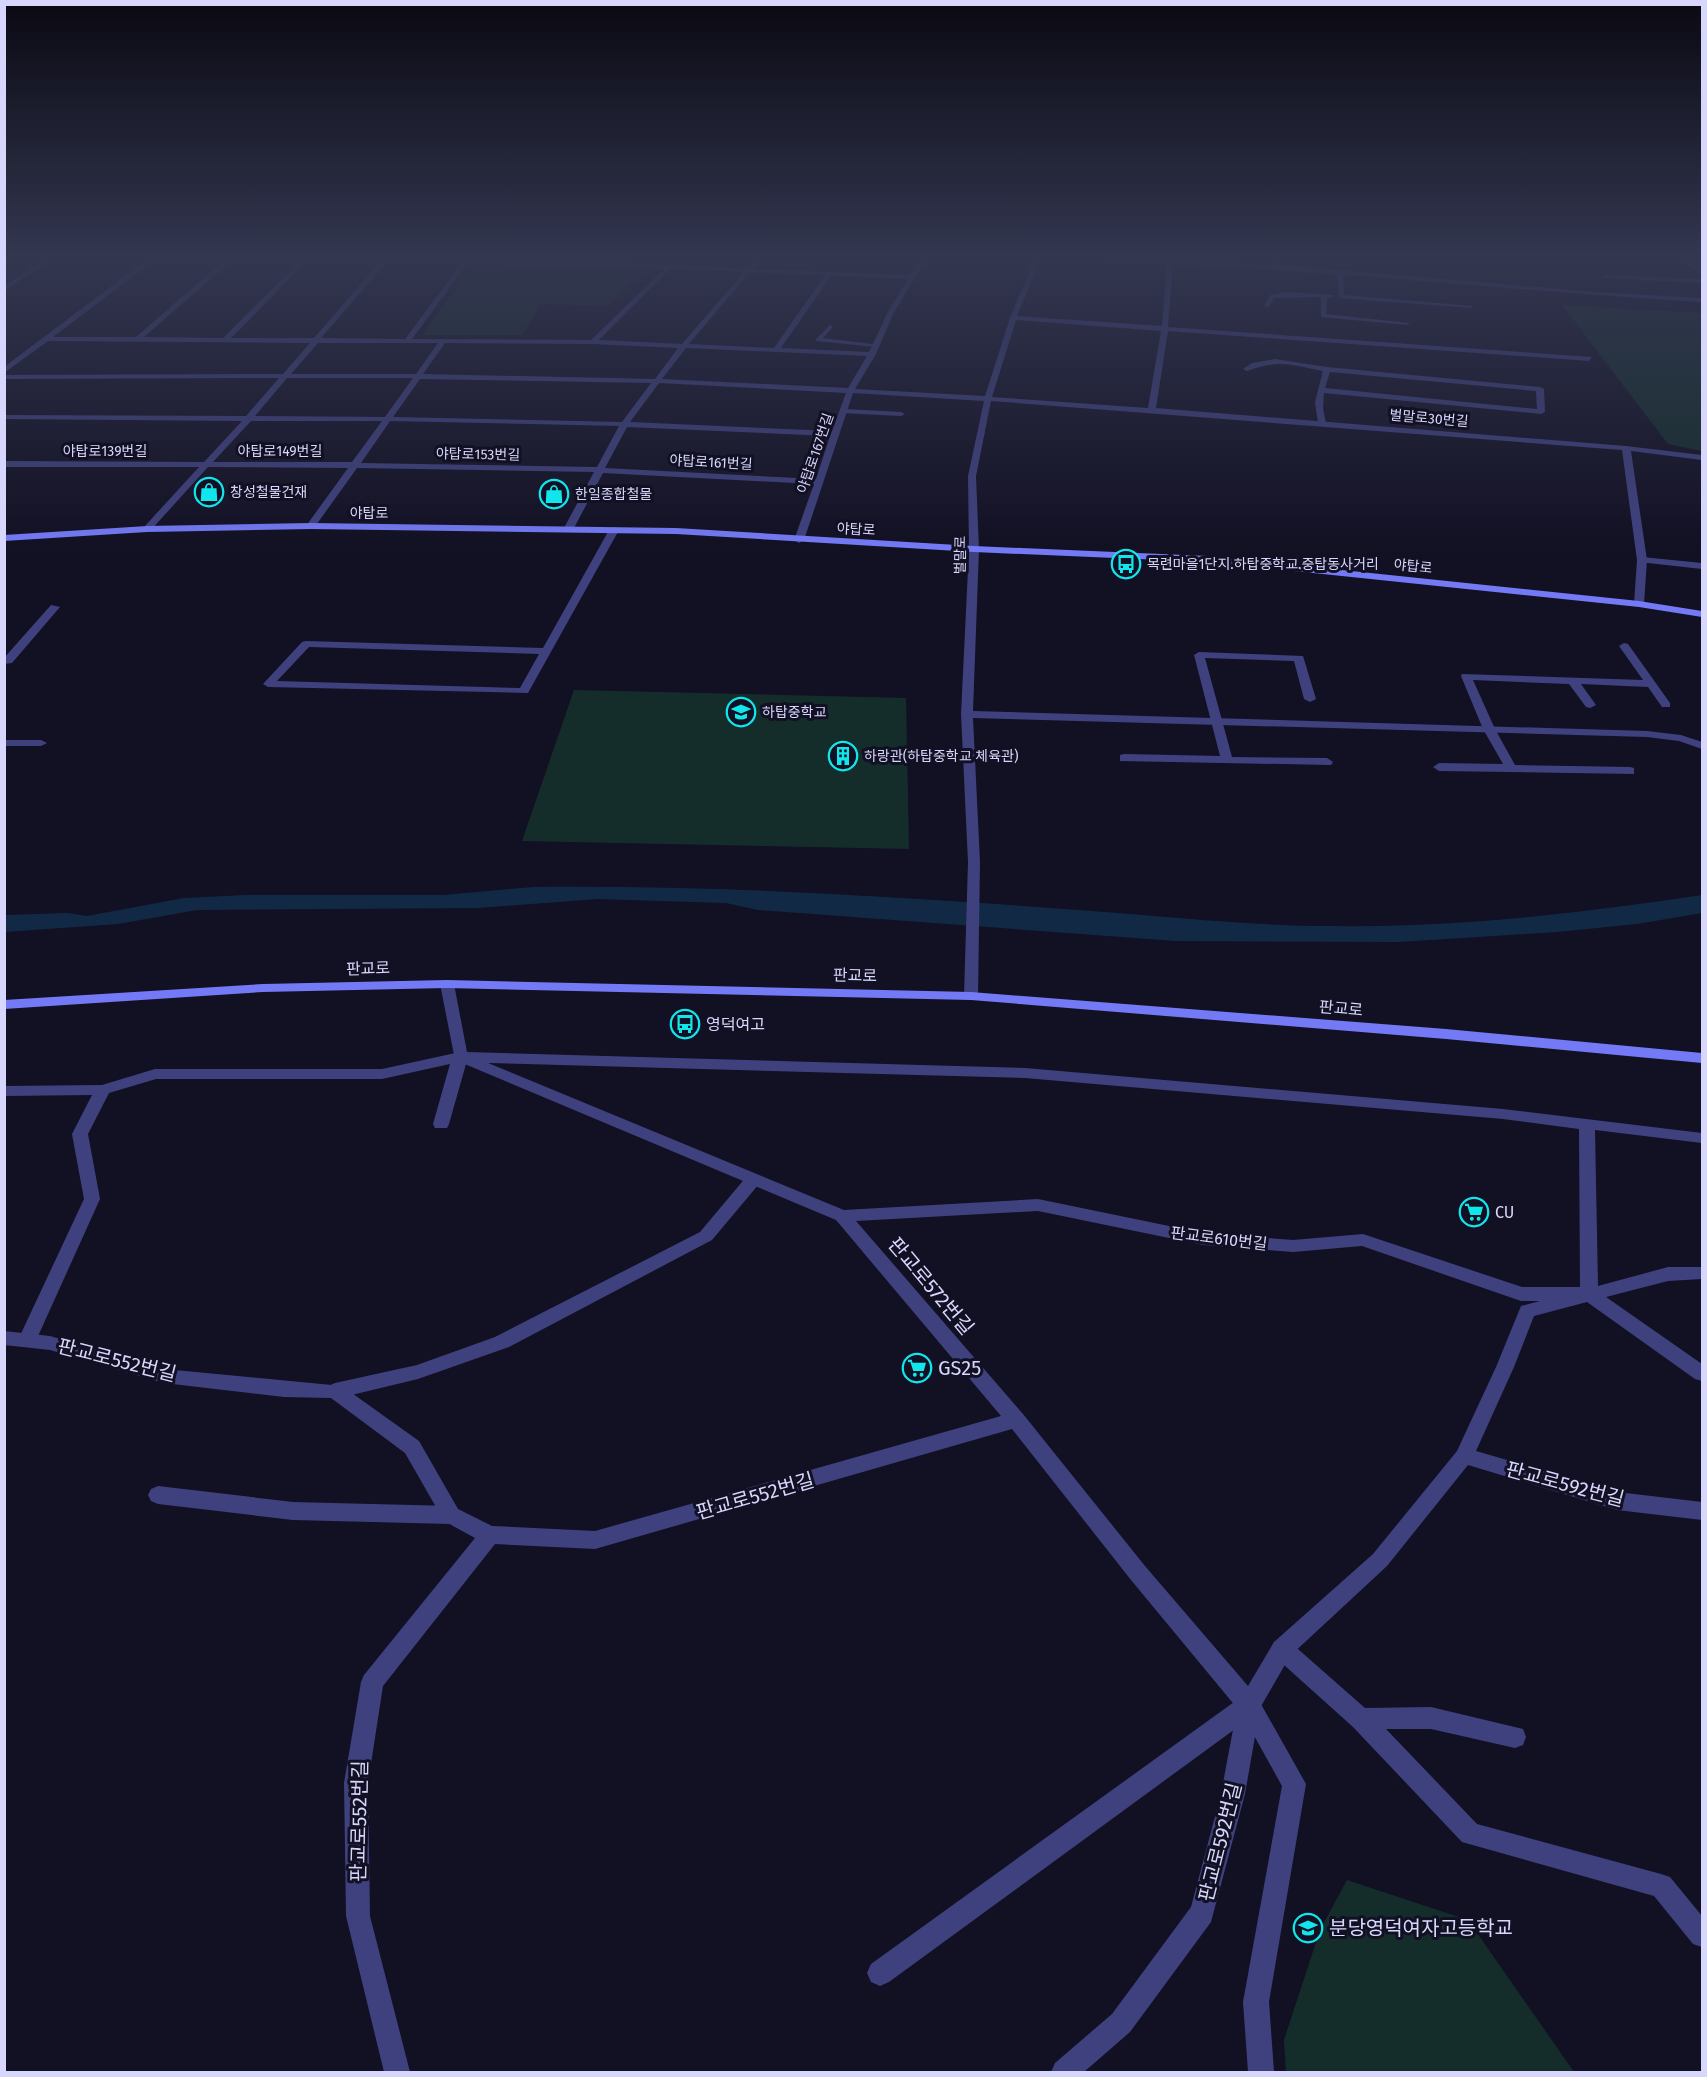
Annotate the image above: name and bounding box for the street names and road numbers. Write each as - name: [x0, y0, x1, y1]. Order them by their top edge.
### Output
- street label: 벌말로30번길: [1389, 407, 1469, 430]
- street label: 야탑로167번길: [794, 411, 837, 496]
- street label: 야탑로139번길: [63, 443, 147, 460]
- street label: 야탑로149번길: [238, 443, 322, 460]
- street label: 야탑로153번길: [436, 445, 520, 464]
- street label: 야탑로161번길: [669, 452, 753, 473]
- street label: 야탑로: [350, 505, 388, 522]
- street label: 야탑로: [836, 520, 876, 539]
- street label: 벌말로: [952, 535, 969, 574]
- street label: 야탑로: [1393, 556, 1433, 577]
- street label: 판교로: [346, 958, 391, 979]
- street label: 판교로: [833, 966, 878, 985]
- street label: 판교로: [1318, 997, 1364, 1020]
- street label: 판교로610번길: [1170, 1223, 1268, 1254]
- street label: 판교로572번길: [883, 1232, 979, 1340]
- street label: 판교로552번길: [55, 1334, 179, 1386]
- street label: 판교로592번길: [1503, 1457, 1627, 1511]
- street label: 판교로552번길: [693, 1468, 817, 1524]
- street label: 판교로552번길: [346, 1760, 372, 1882]
- street label: 판교로592번길: [1194, 1780, 1246, 1904]

